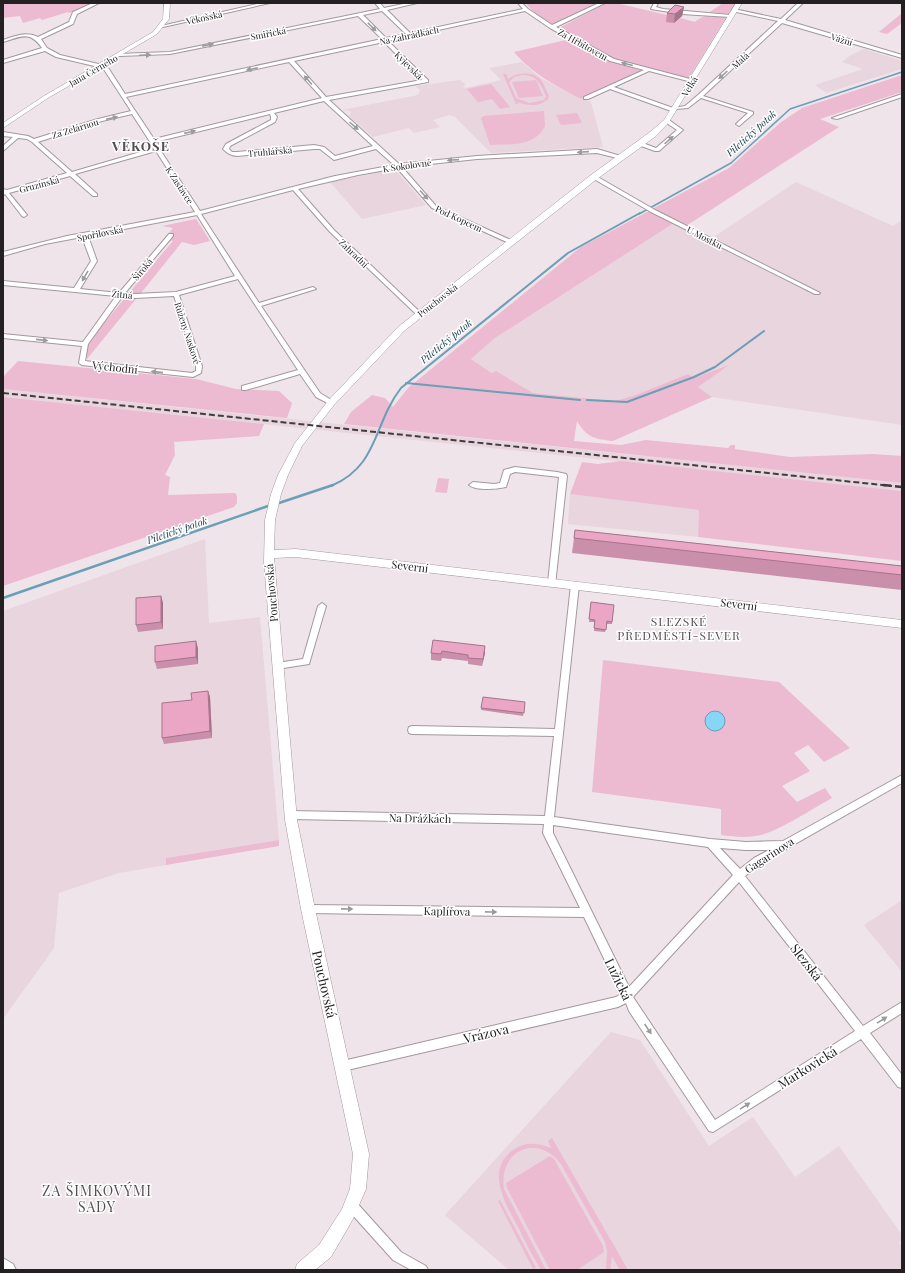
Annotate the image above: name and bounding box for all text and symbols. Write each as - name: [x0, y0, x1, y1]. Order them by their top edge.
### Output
- street label: Věkošská: [184, 7, 224, 27]
- one-way arrow: [367, 22, 377, 32]
- street label: Na Zahrádkách: [378, 23, 441, 47]
- street label: Smiřická: [249, 24, 287, 42]
- street label: Za Hřbitovem: [556, 25, 610, 63]
- street label: Vážní: [829, 30, 855, 48]
- one-way arrow: [202, 42, 214, 48]
- street label: Kyjevská: [392, 48, 426, 82]
- street label: Malá: [729, 49, 752, 71]
- street label: Jana Černého: [66, 51, 119, 89]
- one-way arrow: [139, 51, 151, 58]
- one-way arrow: [620, 61, 632, 67]
- one-way arrow: [246, 66, 259, 72]
- one-way arrow: [718, 71, 728, 80]
- street label: Velká: [678, 73, 700, 99]
- one-way arrow: [303, 75, 313, 85]
- water label: Piletický potok: [722, 107, 779, 160]
- one-way arrow: [105, 114, 118, 120]
- street label: Za Zelárnou: [50, 115, 101, 141]
- one-way arrow: [349, 121, 359, 131]
- one-way arrow: [184, 129, 196, 135]
- one-way arrow: [664, 135, 674, 145]
- district label: VĚKOŠE: [111, 137, 170, 154]
- street label: Truhlářská: [247, 143, 293, 159]
- one-way arrow: [576, 149, 589, 155]
- street label: K Sokolovně: [382, 156, 433, 174]
- one-way arrow: [447, 157, 459, 164]
- street label: K Zastávce: [163, 164, 197, 207]
- street label: Gruzínská: [18, 173, 61, 195]
- one-way arrow: [419, 190, 428, 200]
- street label: Pod Kopcem: [434, 202, 484, 234]
- street label: Spořilovská: [76, 223, 125, 243]
- street label: U Mostku: [685, 223, 726, 251]
- street label: Zahradní: [337, 236, 372, 270]
- street label: Široká: [129, 255, 155, 283]
- one-way arrow: [81, 270, 88, 282]
- street label: Pouchovská: [415, 280, 460, 319]
- street label: Žitná: [111, 287, 134, 301]
- street label: Růženy Naskové: [172, 300, 204, 366]
- water label: Piletický potok: [416, 316, 475, 367]
- one-way arrow: [36, 337, 48, 343]
- street label: Východní: [90, 357, 139, 377]
- one-way arrow: [151, 368, 163, 375]
- water label: Piletický potok: [144, 513, 209, 547]
- street label: Severní: [391, 556, 429, 576]
- street label: Pouchovská: [261, 563, 281, 623]
- street label: Severní: [720, 594, 758, 614]
- district label: SLEZSKÉ PŘEDMĚSTÍ-SEVER: [617, 613, 741, 643]
- street label: Na Drážkách: [389, 810, 452, 826]
- street label: Gagarinova: [742, 833, 797, 876]
- street label: Kaplířova: [423, 903, 471, 919]
- one-way arrow: [341, 906, 354, 912]
- one-way arrow: [485, 909, 498, 915]
- street label: Slezská: [787, 940, 827, 984]
- street label: Pouchovská: [309, 949, 341, 1020]
- street label: Lužická: [601, 955, 637, 1003]
- one-way arrow: [876, 1016, 888, 1023]
- street label: Vrázova: [461, 1019, 511, 1047]
- one-way arrow: [644, 1024, 652, 1035]
- street label: Markovická: [774, 1042, 840, 1092]
- one-way arrow: [740, 1102, 751, 1110]
- district label: ZA ŠIMKOVÝMI SADY: [42, 1181, 152, 1216]

